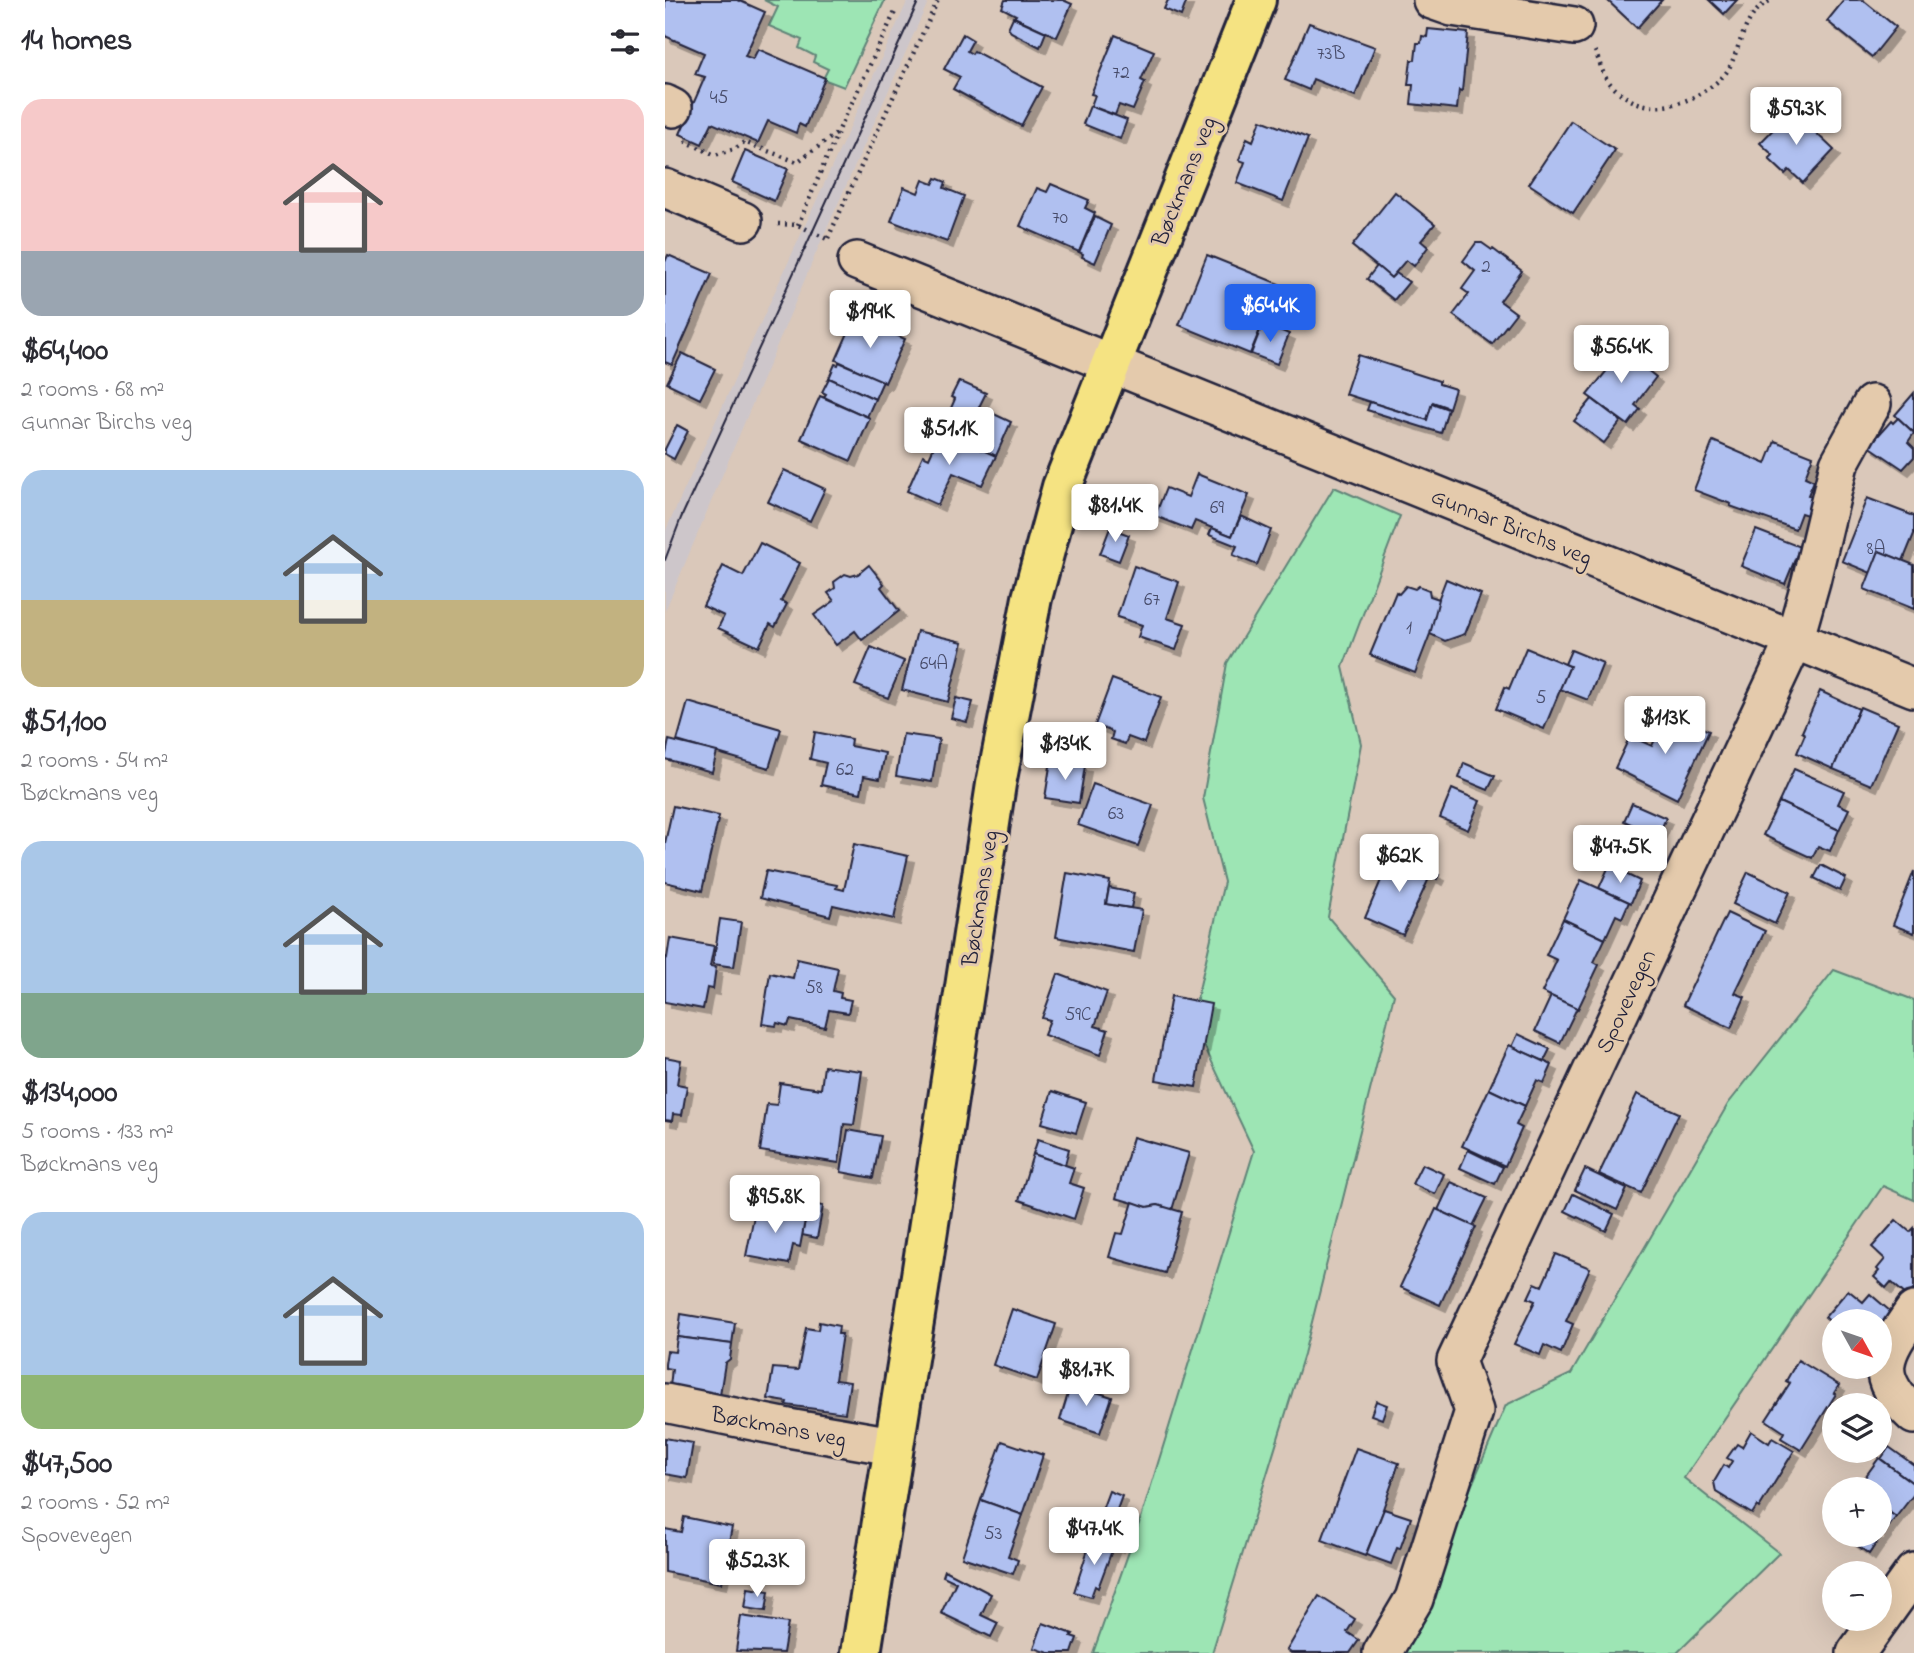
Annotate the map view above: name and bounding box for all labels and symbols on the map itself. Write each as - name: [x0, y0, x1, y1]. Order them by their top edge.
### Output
- house number: 73B: [1317, 41, 1345, 68]
- house number: 72: [1112, 60, 1130, 87]
- house number: 45: [710, 85, 728, 112]
- pin: $59.3K: [1739, 88, 1853, 147]
- street label: Bøckmans veg: [1144, 112, 1227, 253]
- house number: 70: [1052, 205, 1068, 232]
- house number: 2: [1481, 254, 1491, 281]
- pin: $64.4K: [1213, 284, 1327, 344]
- pin: $194K: [821, 290, 919, 350]
- pin: $56.4K: [1564, 326, 1678, 385]
- pin: $51.1K: [892, 407, 1006, 467]
- street label: Gunnar Birchs veg: [1425, 481, 1597, 577]
- pin: $81.4K: [1058, 484, 1172, 544]
- house number: 69: [1210, 495, 1224, 522]
- house number: 8A: [1867, 536, 1885, 563]
- house number: 67: [1144, 587, 1160, 614]
- house number: 1: [1406, 615, 1412, 642]
- house number: 64A: [920, 651, 948, 678]
- house number: 5: [1536, 685, 1547, 712]
- pin: $113K: [1616, 696, 1714, 756]
- pin: $134K: [1016, 722, 1114, 782]
- house number: 62: [836, 757, 854, 784]
- house number: 63: [1108, 801, 1124, 828]
- pin: $47.5K: [1563, 826, 1677, 885]
- street label: Bøckmans veg: [954, 828, 1009, 970]
- pin: $62K: [1358, 834, 1440, 894]
- street label: Spovevegen: [1589, 945, 1667, 1060]
- house number: 58: [805, 975, 823, 1002]
- house number: 59C: [1064, 1002, 1092, 1029]
- pin: $95.8K: [718, 1176, 832, 1235]
- north arrow: [1822, 1309, 1892, 1379]
- pin: $81.7K: [1029, 1348, 1143, 1408]
- street label: Bøckmans veg: [707, 1399, 849, 1459]
- pin: $47.4K: [1037, 1508, 1151, 1567]
- house number: 53: [984, 1521, 1003, 1548]
- pin: $52.3K: [700, 1540, 814, 1599]

